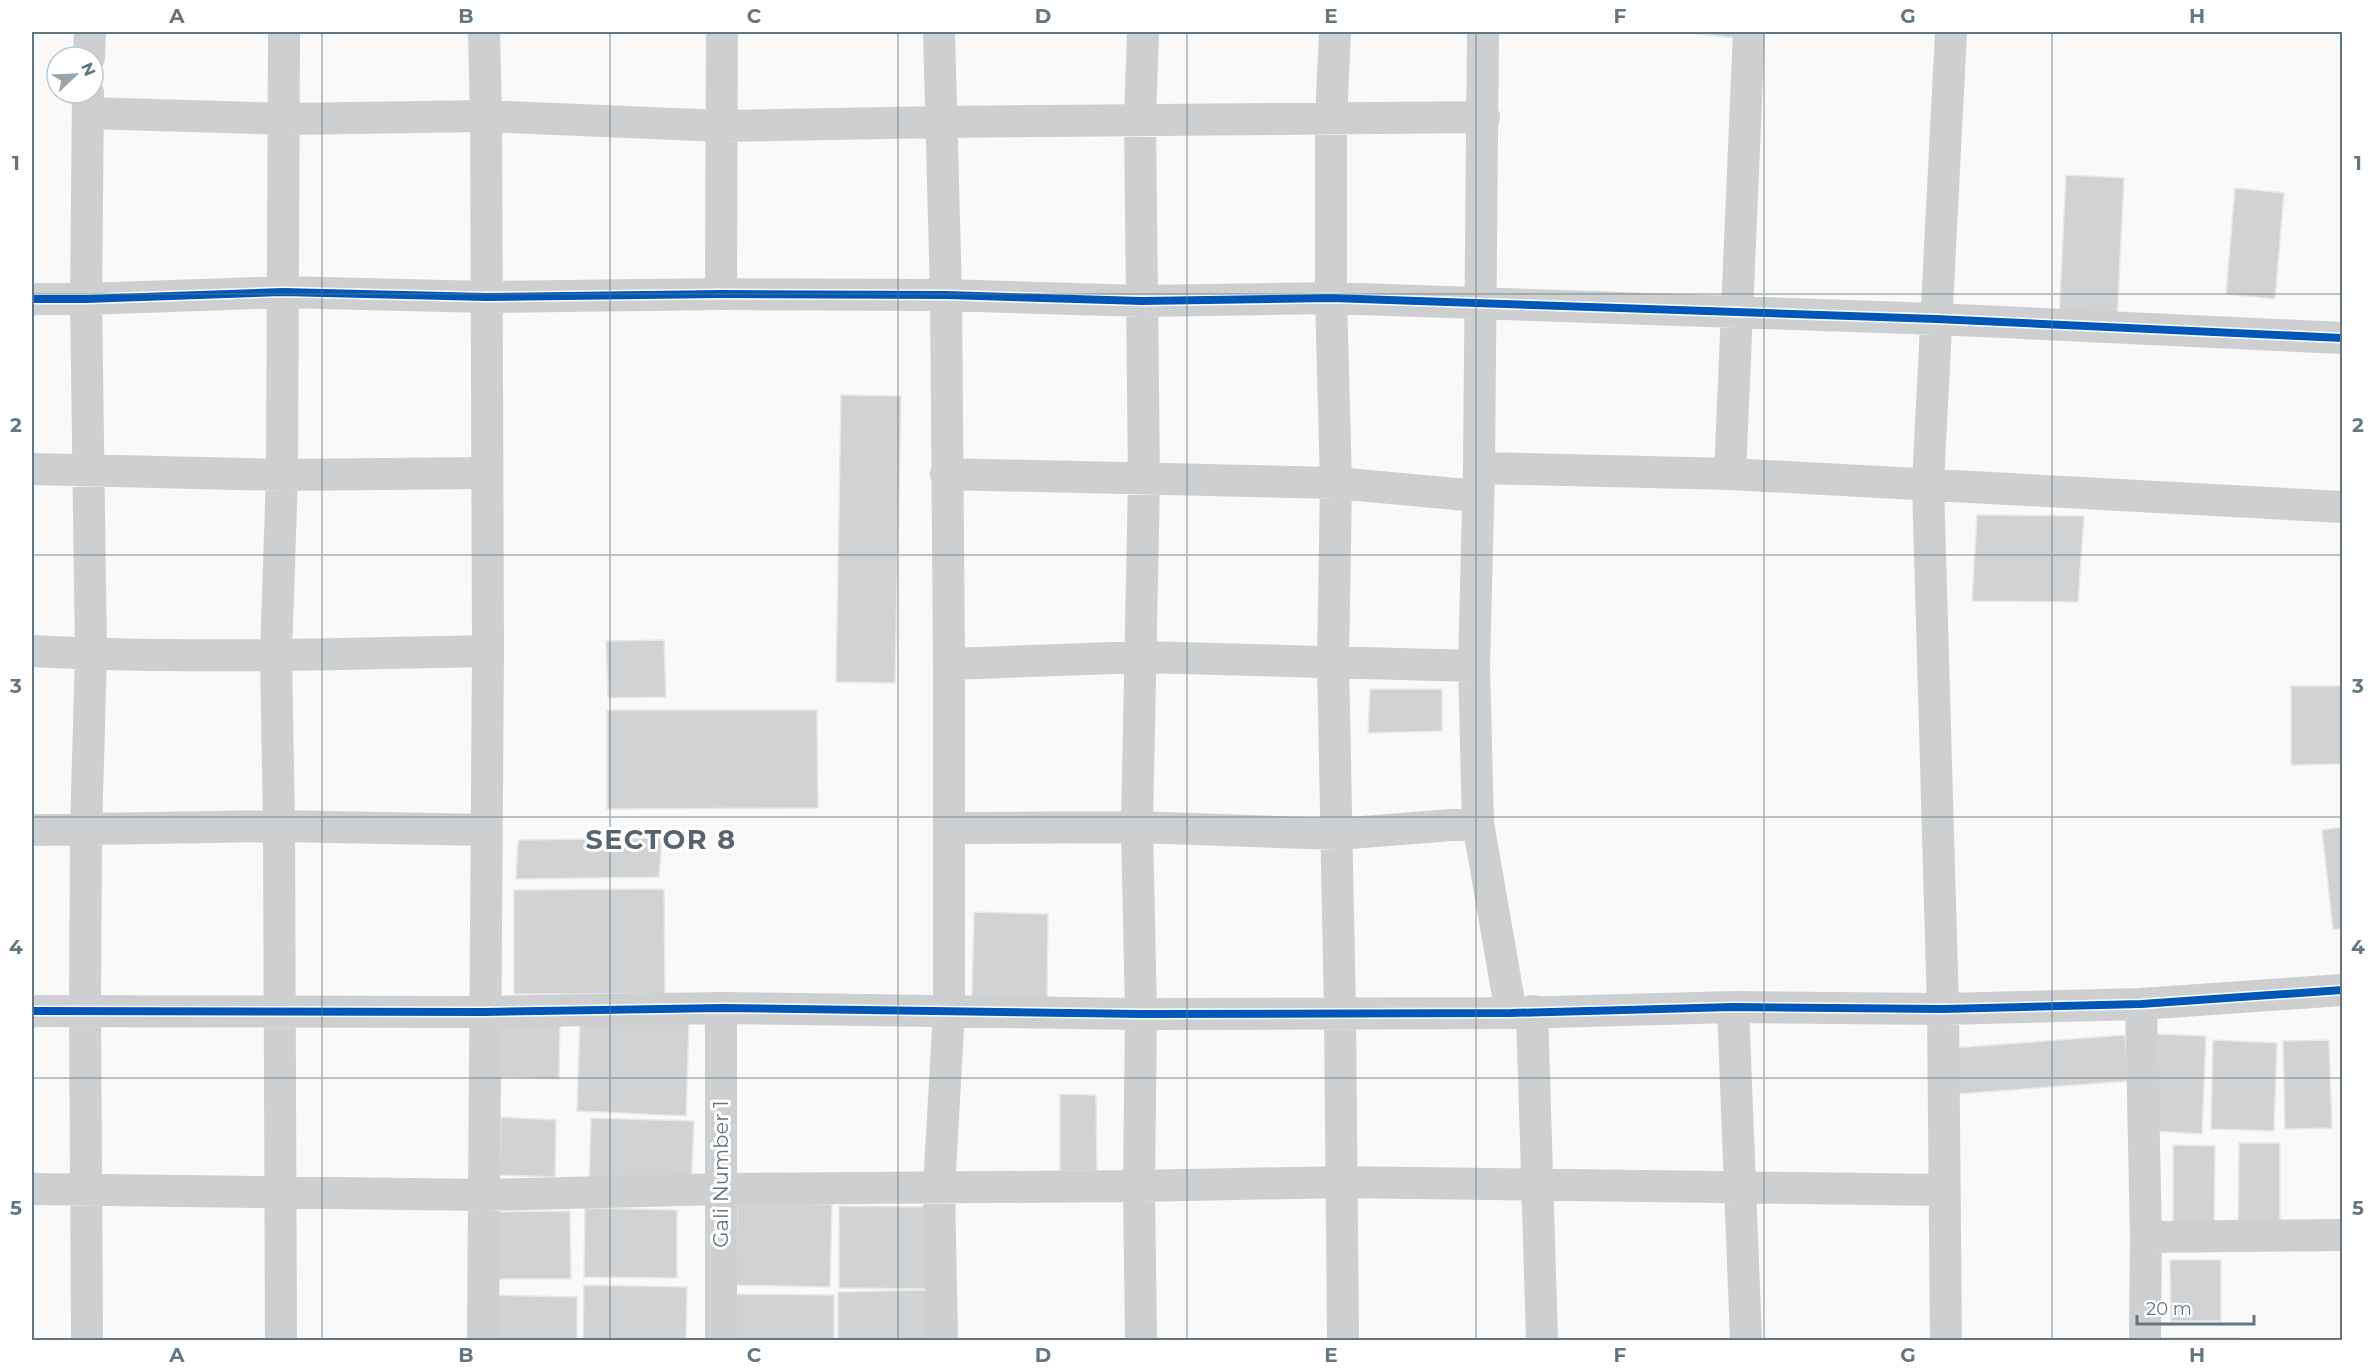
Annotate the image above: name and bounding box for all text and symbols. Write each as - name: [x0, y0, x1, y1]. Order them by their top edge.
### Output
- text: A: [168, 4, 185, 28]
- text: B: [458, 4, 474, 28]
- text: C: [747, 4, 762, 28]
- text: D: [1035, 4, 1051, 28]
- text: E: [1324, 4, 1338, 28]
- text: F: [1614, 4, 1627, 28]
- text: G: [1900, 4, 1916, 28]
- text: H: [2189, 4, 2205, 28]
- north arrow: [45, 45, 105, 105]
- text: N: [77, 60, 100, 79]
- text: 1: [12, 151, 20, 175]
- text: 1: [2354, 151, 2362, 175]
- text: 2: [10, 413, 22, 437]
- text: 2: [2352, 413, 2364, 437]
- text: 3: [9, 674, 22, 698]
- text: 3: [2351, 674, 2364, 698]
- district label: SECTOR 8: [585, 823, 737, 856]
- text: 4: [9, 935, 23, 959]
- text: 4: [2351, 935, 2365, 959]
- street label: Gali Number 1: [708, 1100, 733, 1248]
- text: 5: [10, 1196, 22, 1220]
- text: 5: [2352, 1196, 2364, 1220]
- scale bar: [2137, 1288, 2254, 1326]
- text: 20 m: [2146, 1298, 2192, 1320]
- text: A: [168, 1343, 185, 1367]
- text: B: [458, 1343, 474, 1367]
- text: C: [747, 1343, 762, 1367]
- text: D: [1035, 1343, 1051, 1367]
- text: E: [1324, 1343, 1338, 1367]
- text: F: [1614, 1343, 1627, 1367]
- text: G: [1900, 1343, 1916, 1367]
- text: H: [2189, 1343, 2205, 1367]

